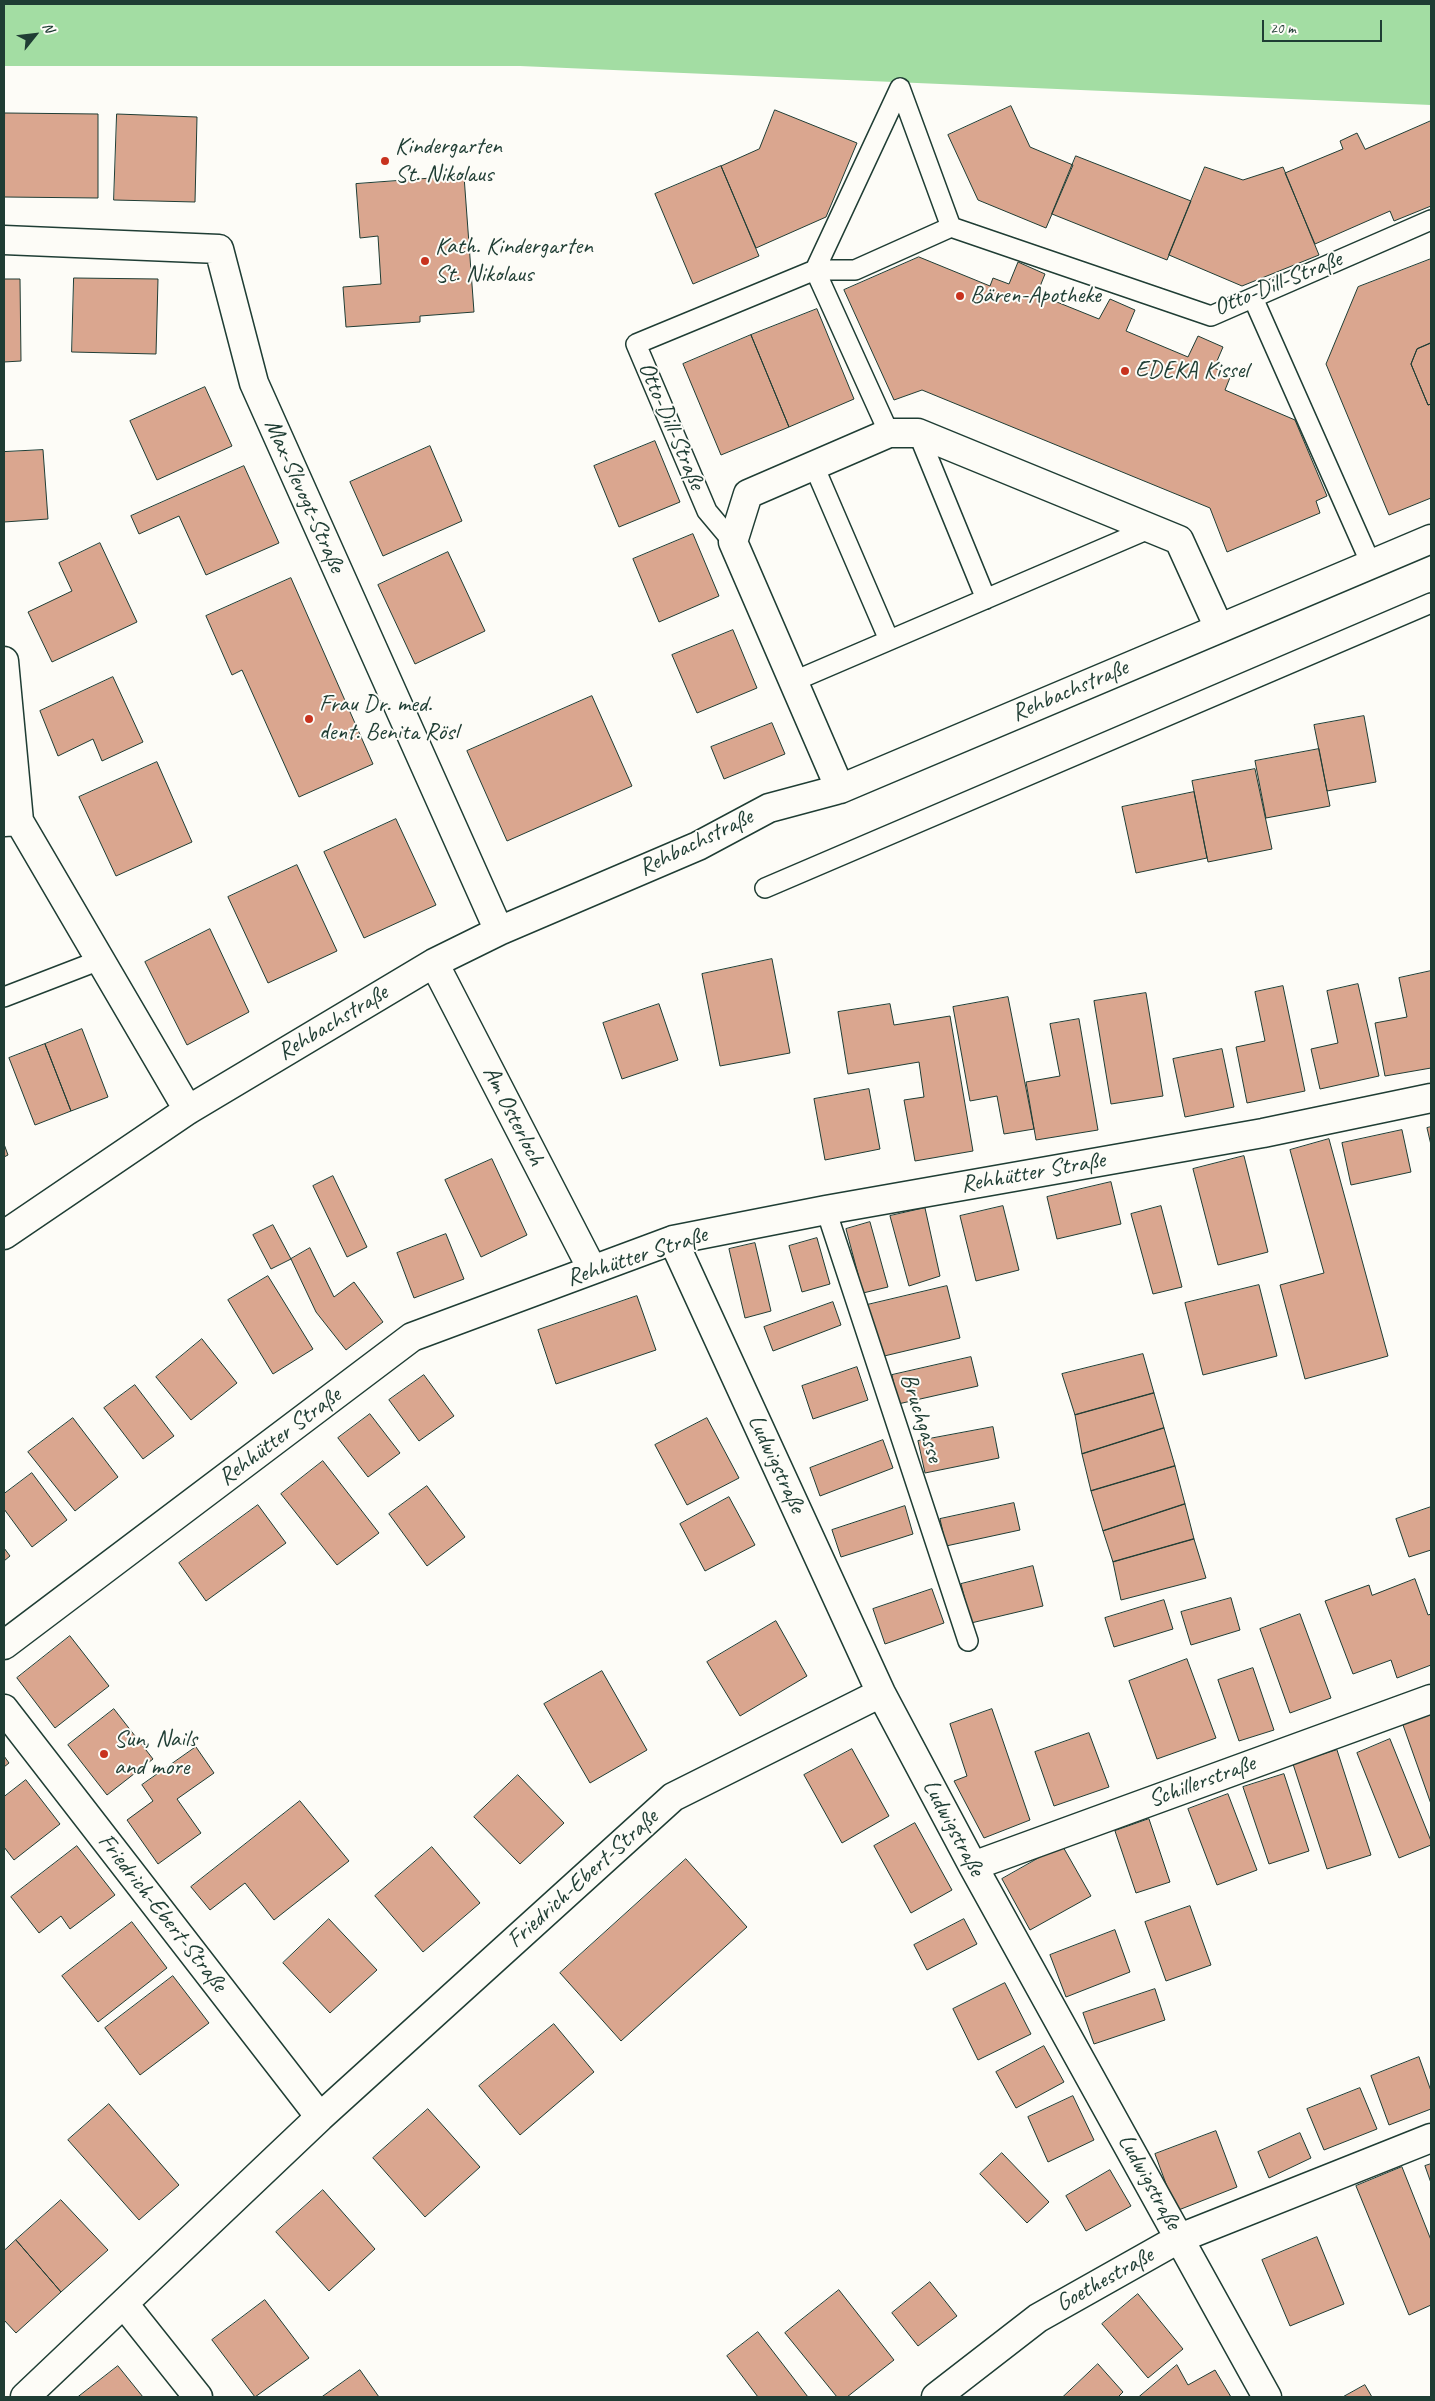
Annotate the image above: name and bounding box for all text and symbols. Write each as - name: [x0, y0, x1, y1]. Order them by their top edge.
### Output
- north arrow: [10, 10, 60, 60]
- scale bar: [1265, 10, 1385, 42]
- text: 20 m: [1270, 19, 1296, 38]
- text: N: [39, 20, 58, 35]
- place label: Kindergarten St. Nikolaus: [395, 133, 502, 189]
- marker: Kindergarten St. Nikolaus: [379, 155, 391, 167]
- place label: Kath. Kindergarten St. Nikolaus: [435, 233, 593, 289]
- street label: Otto-Dill-Straße: [1210, 245, 1346, 323]
- marker: Kath. Kindergarten St. Nikolaus: [419, 255, 431, 267]
- place label: Bären-Apotheke: [970, 282, 1101, 310]
- marker: Bären-Apotheke: [954, 290, 966, 302]
- place label: EDEKA Kissel: [1135, 357, 1248, 385]
- street label: Otto-Dill-Straße: [631, 358, 711, 494]
- marker: EDEKA Kissel: [1119, 365, 1131, 377]
- street label: Max-Slevogt-Straße: [257, 415, 351, 577]
- street label: Rehbachstraße: [1007, 654, 1133, 728]
- place label: Frau Dr. med. dent. Benita Rösl: [319, 691, 458, 747]
- marker: Frau Dr. med. dent. Benita Rösl: [303, 713, 315, 725]
- street label: Rehbachstraße: [634, 803, 758, 883]
- street label: Rehbachstraße: [273, 979, 393, 1067]
- street label: Am Osterloch: [476, 1061, 550, 1171]
- street label: Rehhütter Straße: [959, 1146, 1107, 1200]
- street label: Rehhütter Straße: [563, 1221, 711, 1293]
- street label: Bruchgasse: [893, 1370, 949, 1466]
- street label: Rehhütter Straße: [213, 1382, 347, 1492]
- street label: Ludwigstraße: [741, 1410, 811, 1518]
- place label: Sun, Nails and more: [114, 1726, 197, 1782]
- marker: Sun, Nails and more: [98, 1748, 110, 1760]
- street label: Schillerstraße: [1145, 1749, 1259, 1815]
- street label: Ludwigstraße: [916, 1775, 990, 1881]
- street label: Friedrich-Ebert-Straße: [501, 1804, 665, 1954]
- street label: Friedrich-Ebert-Straße: [91, 1828, 233, 1998]
- street label: Ludwigstraße: [1111, 2129, 1187, 2235]
- street label: Goethestraße: [1051, 2241, 1159, 2319]

